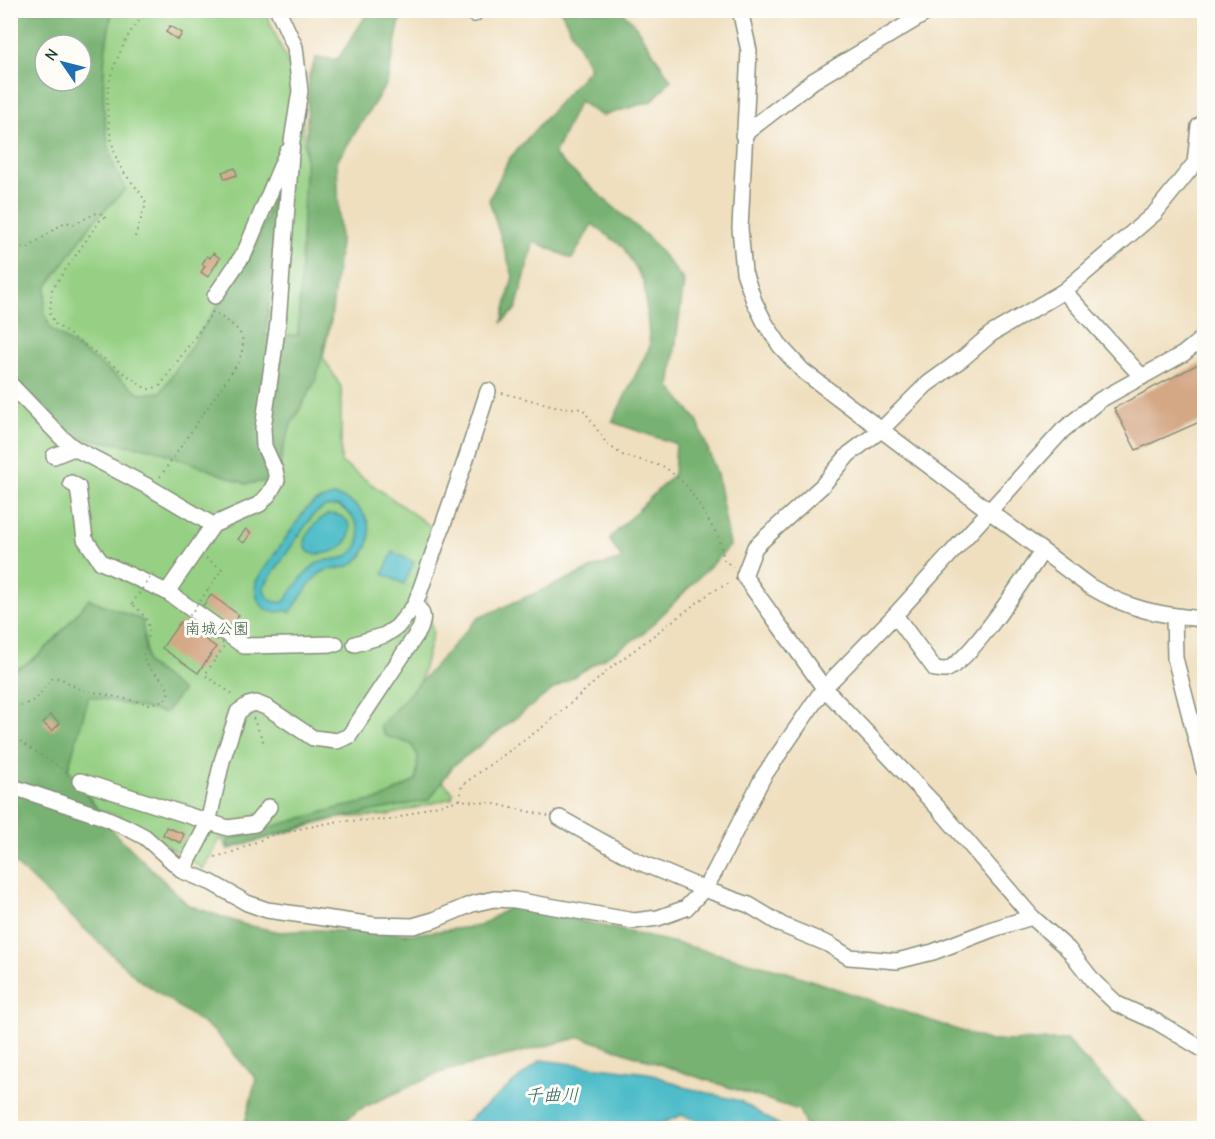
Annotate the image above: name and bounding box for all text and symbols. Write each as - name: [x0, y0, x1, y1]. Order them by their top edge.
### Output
- north arrow: [33, 33, 93, 93]
- text: N: [41, 46, 62, 64]
- park label: 南城公園: [185, 620, 249, 638]
- water label: 千曲川: [525, 1085, 579, 1106]

